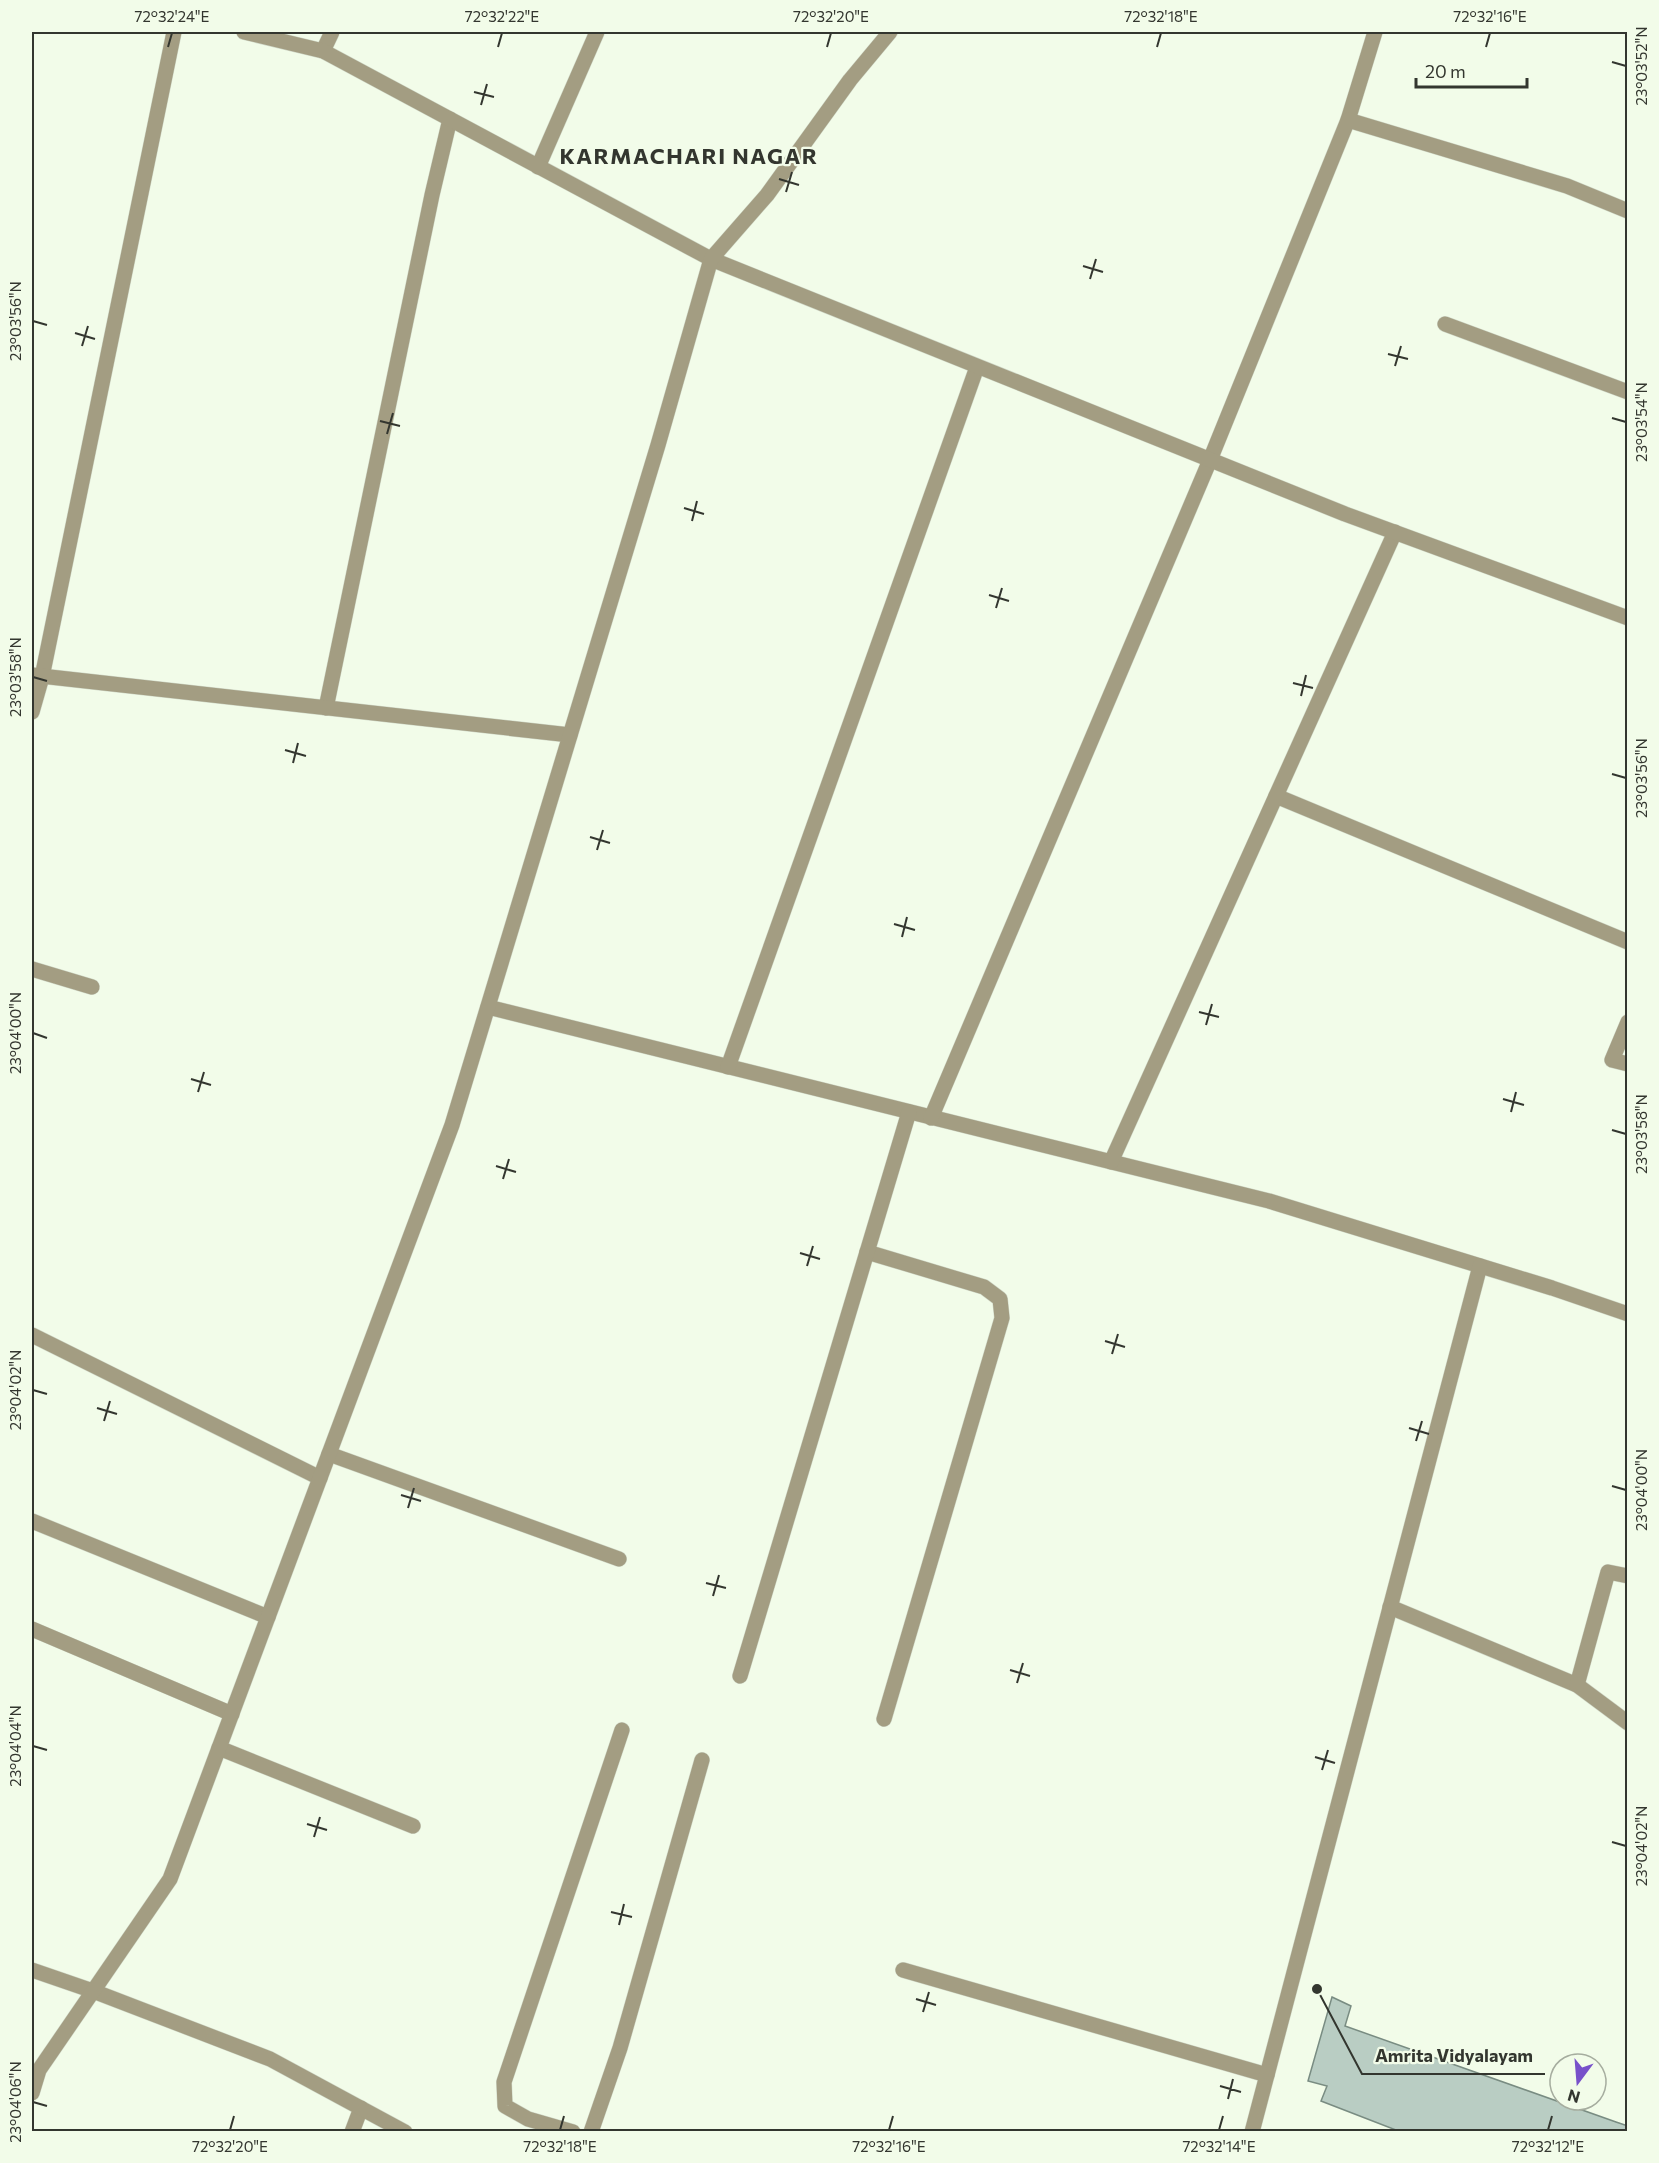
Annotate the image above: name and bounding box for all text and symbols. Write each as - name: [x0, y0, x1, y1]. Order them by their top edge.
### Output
- text: 72°32'24"E: [135, 7, 210, 25]
- text: 72°32'22"E: [465, 7, 539, 25]
- text: 72°32'20"E: [793, 7, 869, 25]
- text: 72°32'18"E: [1124, 7, 1198, 25]
- text: 72°32'16"E: [1453, 7, 1527, 25]
- text: 23°03'52"N: [1632, 26, 1650, 106]
- scale bar: [1416, 51, 1527, 89]
- text: 20 m: [1425, 60, 1466, 82]
- district label: KARMACHARI NAGAR: [559, 142, 819, 169]
- text: 23°03'56"N: [6, 281, 24, 361]
- text: 23°03'54"N: [1632, 382, 1650, 462]
- text: 23°03'58"N: [6, 637, 24, 717]
- text: 23°03'56"N: [1632, 738, 1650, 818]
- text: 23°04'00"N: [6, 992, 24, 1074]
- text: 23°03'58"N: [1632, 1094, 1650, 1174]
- text: 23°04'02"N: [6, 1350, 24, 1430]
- text: 23°04'00"N: [1632, 1449, 1650, 1531]
- text: 23°04'04"N: [6, 1705, 24, 1787]
- text: 23°04'02"N: [1632, 1806, 1650, 1886]
- callout: Amrita Vidyalayam: [1362, 2038, 1545, 2074]
- text: Amrita Vidyalayam: [1375, 2044, 1533, 2066]
- north arrow: [1548, 2052, 1608, 2112]
- text: 23°04'06"N: [6, 2061, 24, 2143]
- text: N: [1565, 2086, 1582, 2108]
- text: 72°32'20"E: [192, 2137, 268, 2155]
- text: 72°32'18"E: [523, 2137, 597, 2155]
- text: 72°32'16"E: [852, 2137, 926, 2155]
- text: 72°32'14"E: [1182, 2137, 1256, 2155]
- text: 72°32'12"E: [1512, 2137, 1584, 2155]

